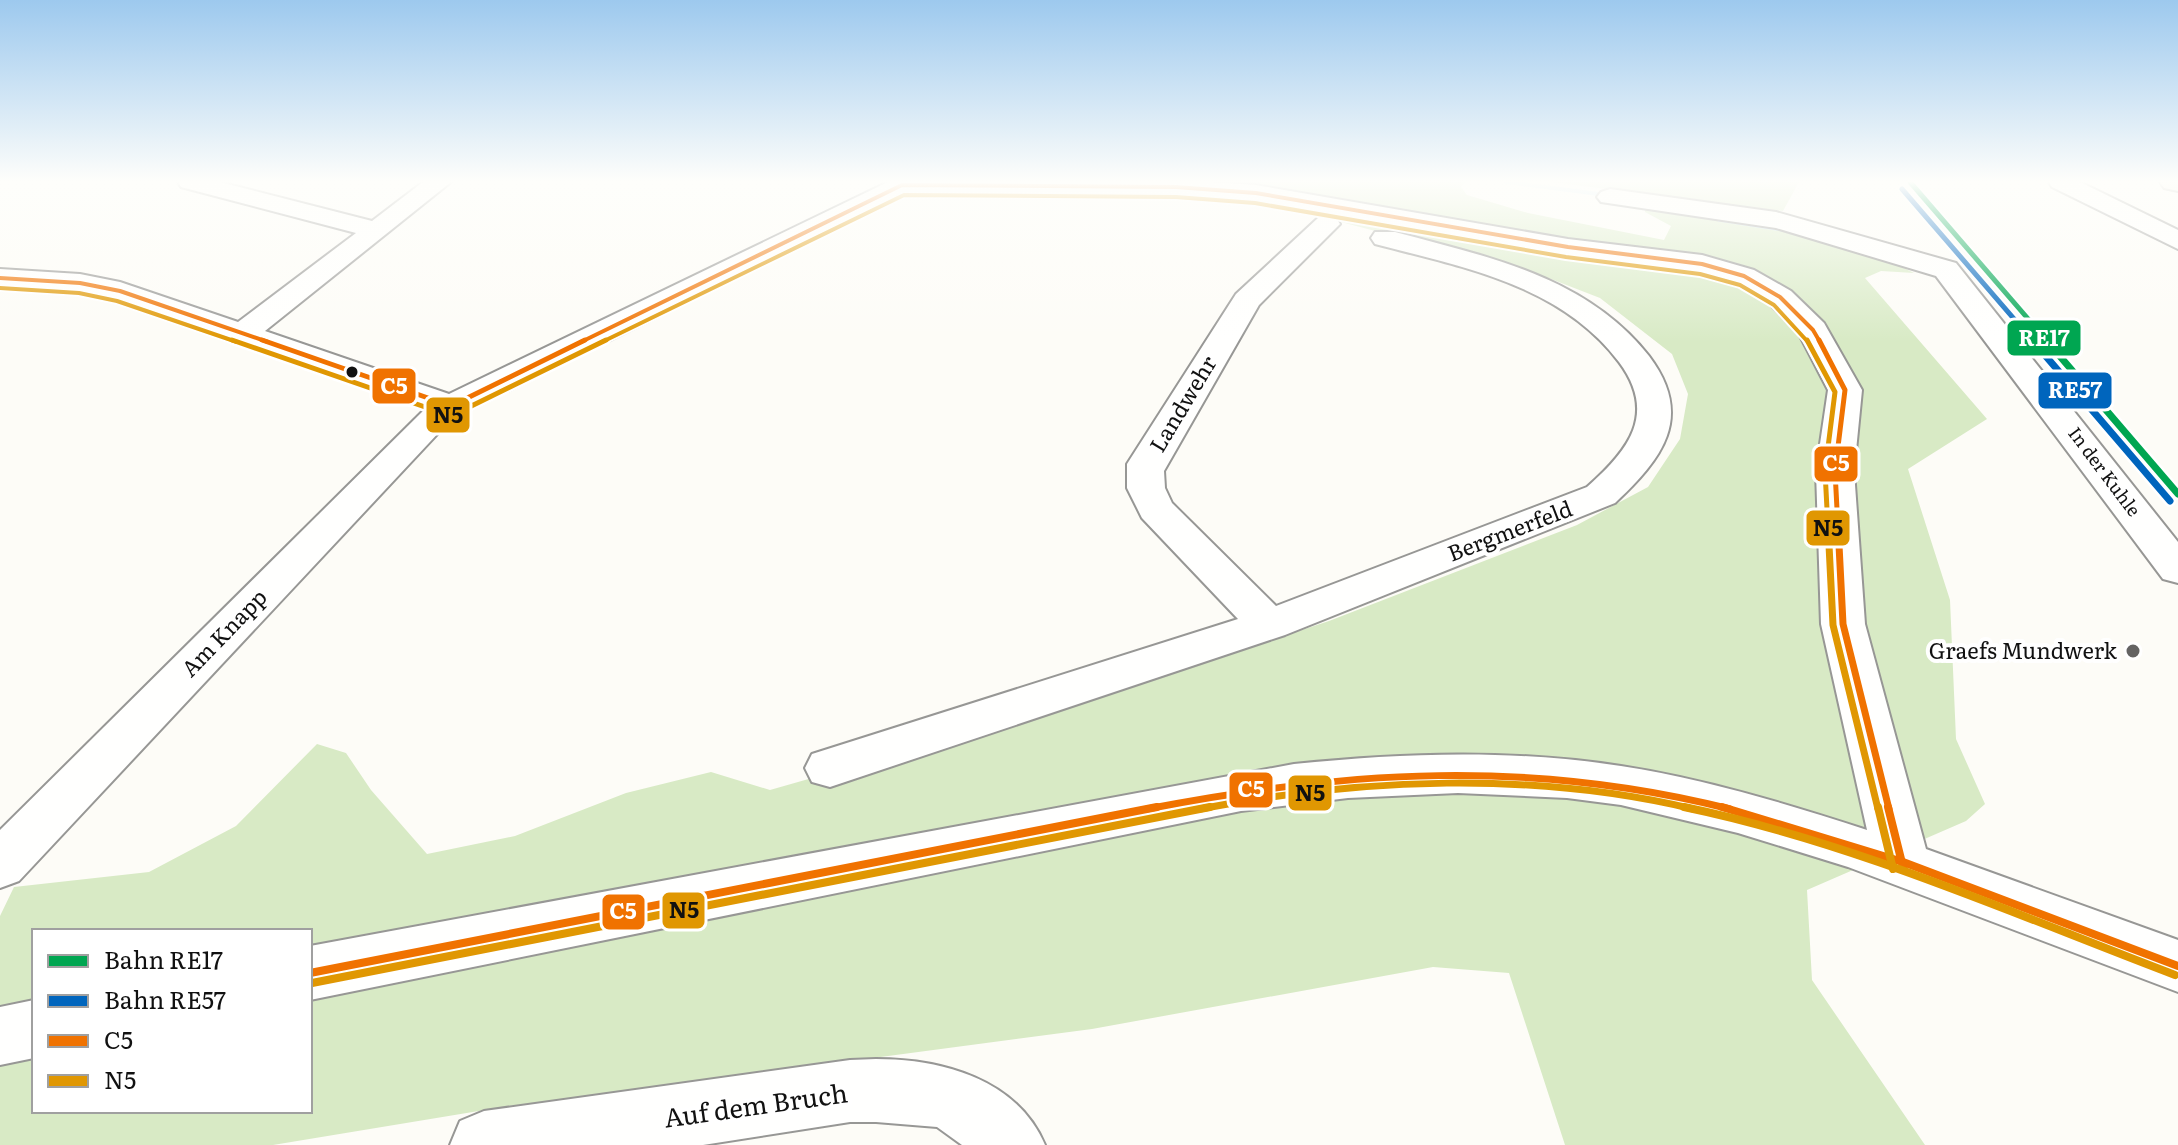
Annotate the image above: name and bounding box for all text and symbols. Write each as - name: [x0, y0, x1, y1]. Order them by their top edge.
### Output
- line badge: RE17: [2006, 319, 2082, 357]
- text: RE17: [2018, 320, 2070, 353]
- street label: Landwehr: [1140, 348, 1224, 458]
- unlabelled marker: [344, 364, 360, 380]
- line badge: C5: [371, 367, 417, 405]
- text: C5: [380, 368, 408, 401]
- line badge: RE57: [2037, 371, 2113, 410]
- text: RE57: [2048, 372, 2102, 405]
- line badge: N5: [425, 396, 471, 434]
- text: N5: [433, 397, 463, 430]
- street label: In der Kuhle: [2062, 421, 2148, 522]
- line badge: C5: [1813, 445, 1859, 483]
- text: C5: [1822, 445, 1850, 478]
- street label: Bergmerfeld: [1442, 491, 1577, 569]
- line badge: N5: [1805, 509, 1851, 547]
- text: N5: [1813, 510, 1843, 543]
- street label: Am Knapp: [172, 580, 273, 683]
- place label: Graefs Mundwerk: [1929, 633, 2118, 666]
- marker: Graefs Mundwerk: [2124, 642, 2142, 660]
- line badge: C5: [1228, 771, 1274, 809]
- text: C5: [1237, 771, 1265, 804]
- line badge: N5: [1287, 774, 1333, 812]
- text: N5: [1295, 775, 1325, 808]
- line badge: N5: [661, 891, 706, 930]
- text: N5: [669, 892, 699, 925]
- line badge: C5: [601, 893, 646, 931]
- text: C5: [609, 893, 637, 926]
- legend: [32, 929, 312, 1113]
- text: Bahn RE17: [104, 941, 223, 976]
- text: Bahn RE57: [104, 981, 226, 1016]
- text: C5: [104, 1021, 133, 1056]
- text: N5: [104, 1061, 136, 1096]
- street label: Auf dem Bruch: [661, 1071, 850, 1136]

